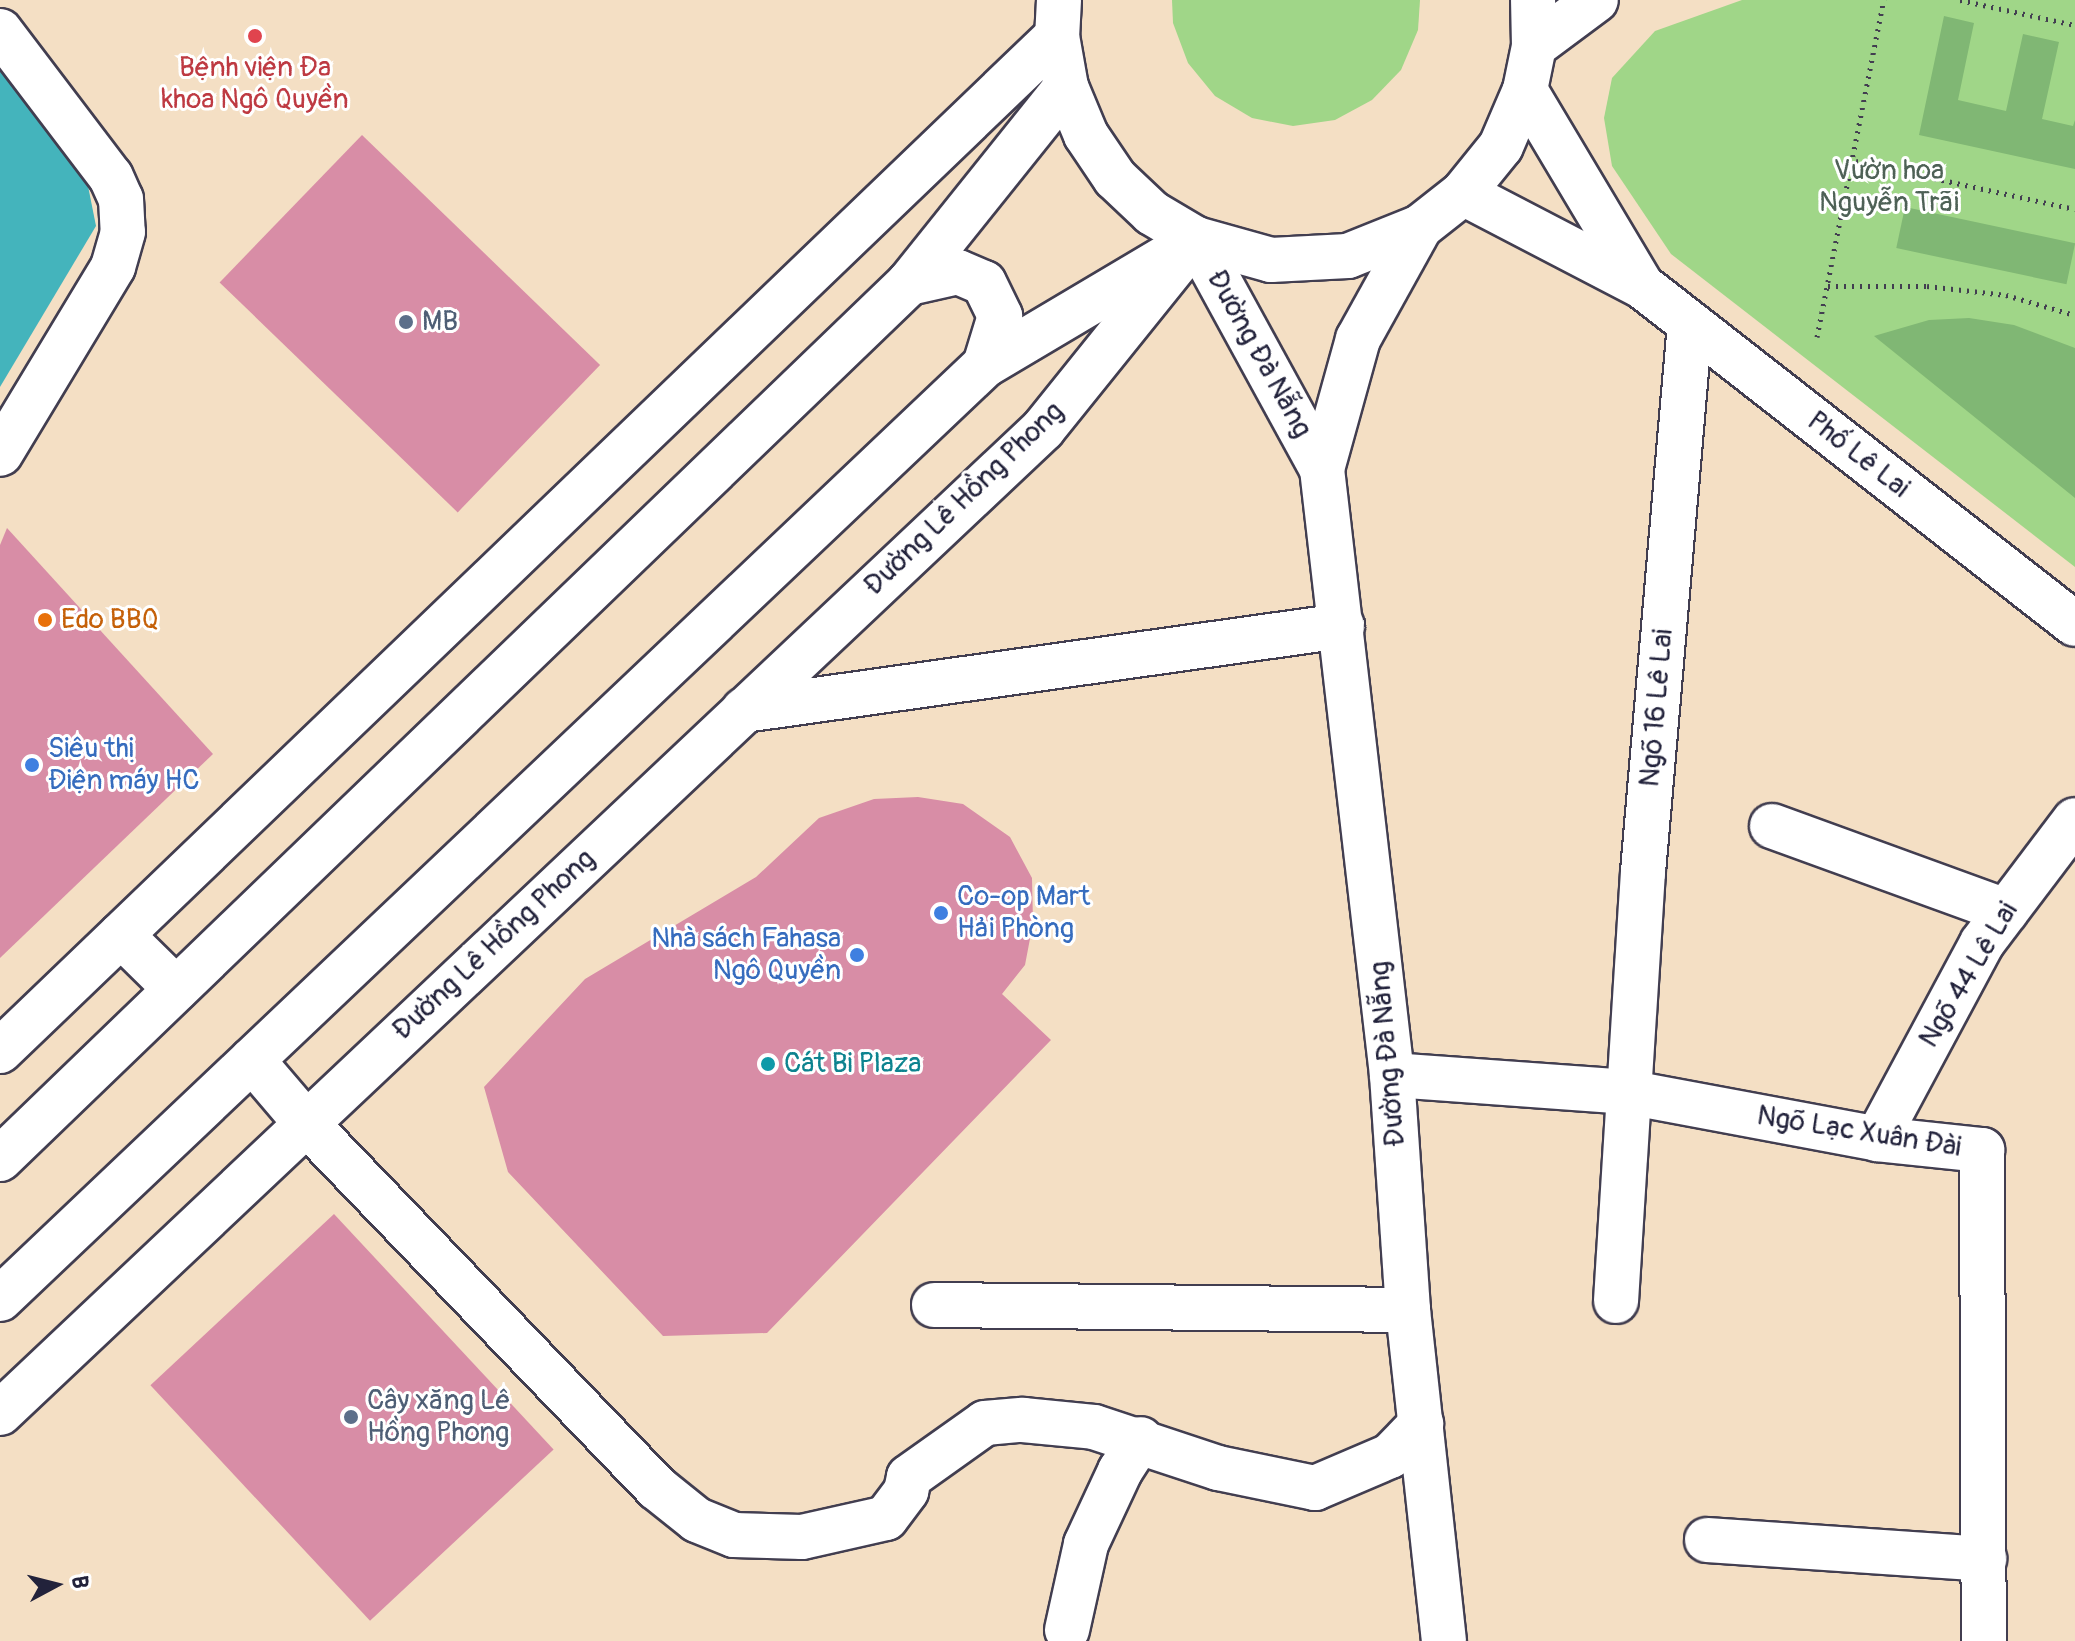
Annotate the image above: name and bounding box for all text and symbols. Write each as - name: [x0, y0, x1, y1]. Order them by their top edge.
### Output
- marker: Bệnh viện Đa khoa Ngô Quyền: [244, 25, 266, 47]
- place label: Bệnh viện Đa khoa Ngô Quyền: [161, 51, 349, 117]
- park label: Vườn hoa Nguyễn Trãi: [1819, 154, 1959, 220]
- street label: Đường Đà Nẵng: [1199, 264, 1319, 444]
- place label: MB: [422, 305, 458, 339]
- marker: MB: [397, 313, 415, 331]
- street label: Đường Lê Hồng Phong: [857, 395, 1071, 603]
- street label: Phố Lê Lai: [1800, 405, 1916, 505]
- place label: Edo BBQ: [61, 603, 159, 637]
- marker: Edo BBQ: [36, 611, 54, 629]
- street label: Ngõ 16 Lê Lai: [1633, 628, 1681, 788]
- place label: Siêu thị Điện máy HC: [48, 732, 200, 798]
- marker: Siêu thị Điện máy HC: [23, 756, 41, 774]
- street label: Đường Lê Hồng Phong: [386, 843, 602, 1047]
- place label: Co-op Mart Hải Phòng: [957, 880, 1090, 946]
- street label: Ngõ 44 Lê Lai: [1912, 896, 2026, 1054]
- marker: Co-op Mart Hải Phòng: [932, 904, 950, 922]
- place label: Nhà sách Fahasa Ngô Quyền: [651, 922, 841, 988]
- marker: Nhà sách Fahasa Ngô Quyền: [848, 946, 866, 964]
- street label: Đường Đà Nẵng: [1363, 960, 1413, 1148]
- place label: Cát Bi Plaza: [784, 1047, 921, 1081]
- marker: Cát Bi Plaza: [759, 1055, 777, 1073]
- street label: Ngõ Lạc Xuân Đài: [1755, 1099, 1963, 1165]
- place label: Cây xăng Lê Hồng Phong: [367, 1384, 511, 1450]
- marker: Cây xăng Lê Hồng Phong: [342, 1408, 360, 1426]
- north arrow: [16, 1545, 96, 1625]
- text: B: [65, 1574, 94, 1590]

